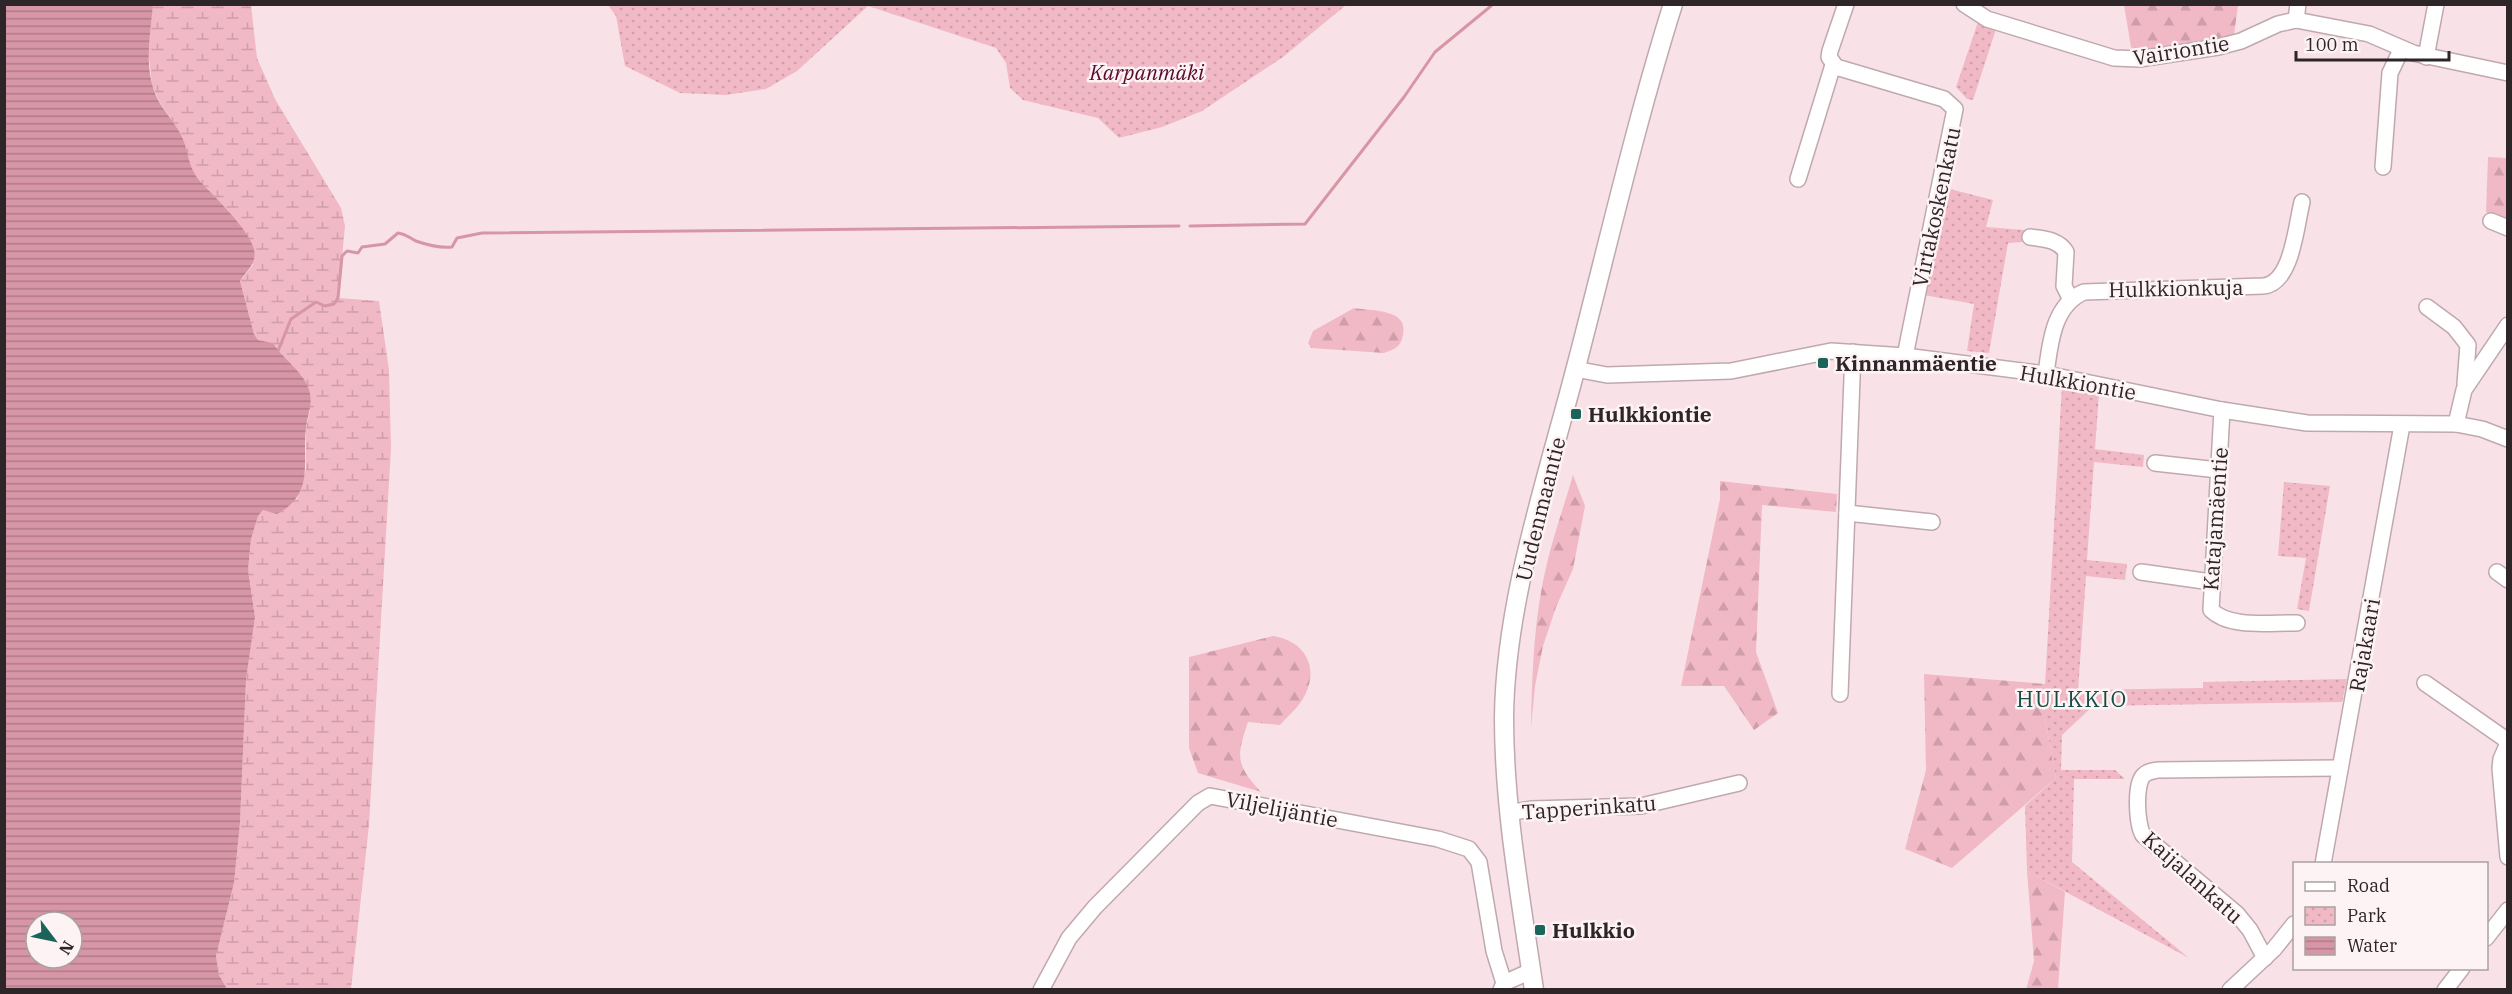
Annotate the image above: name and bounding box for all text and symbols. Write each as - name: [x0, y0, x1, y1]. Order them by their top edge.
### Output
- scale bar: [2296, 24, 2449, 62]
- street label: Vairiontie: [2131, 29, 2231, 71]
- text: 100 m: [2305, 33, 2359, 56]
- park label: Karpanmäki: [1089, 58, 1205, 86]
- street label: Virtakoskenkatu: [1905, 124, 1967, 290]
- street label: Hulkkionkuja: [2108, 273, 2244, 303]
- place label: Kinnanmäentie: [1835, 349, 1997, 377]
- marker: Kinnanmäentie: [1816, 356, 1830, 370]
- street label: Hulkkiontie: [2018, 358, 2138, 406]
- place label: Hulkkiontie: [1588, 400, 1712, 428]
- marker: Hulkkiontie: [1569, 407, 1583, 421]
- street label: Uudenmaantie: [1509, 434, 1571, 584]
- street label: Katajamäentie: [2196, 446, 2234, 592]
- street label: Rajakaari: [2342, 596, 2386, 694]
- district label: HULKKIO: [2016, 684, 2128, 713]
- street label: Viljelijäntie: [1224, 784, 1340, 834]
- street label: Tapperinkatu: [1521, 788, 1657, 826]
- street label: Kaijalankatu: [2137, 825, 2249, 929]
- legend: [2293, 862, 2488, 970]
- text: Road: [2347, 874, 2390, 897]
- text: Park: [2347, 904, 2387, 927]
- north arrow: [24, 910, 84, 970]
- place label: Hulkkio: [1552, 916, 1635, 944]
- marker: Hulkkio: [1533, 923, 1547, 937]
- text: Water: [2347, 934, 2397, 957]
- text: N: [55, 937, 79, 959]

